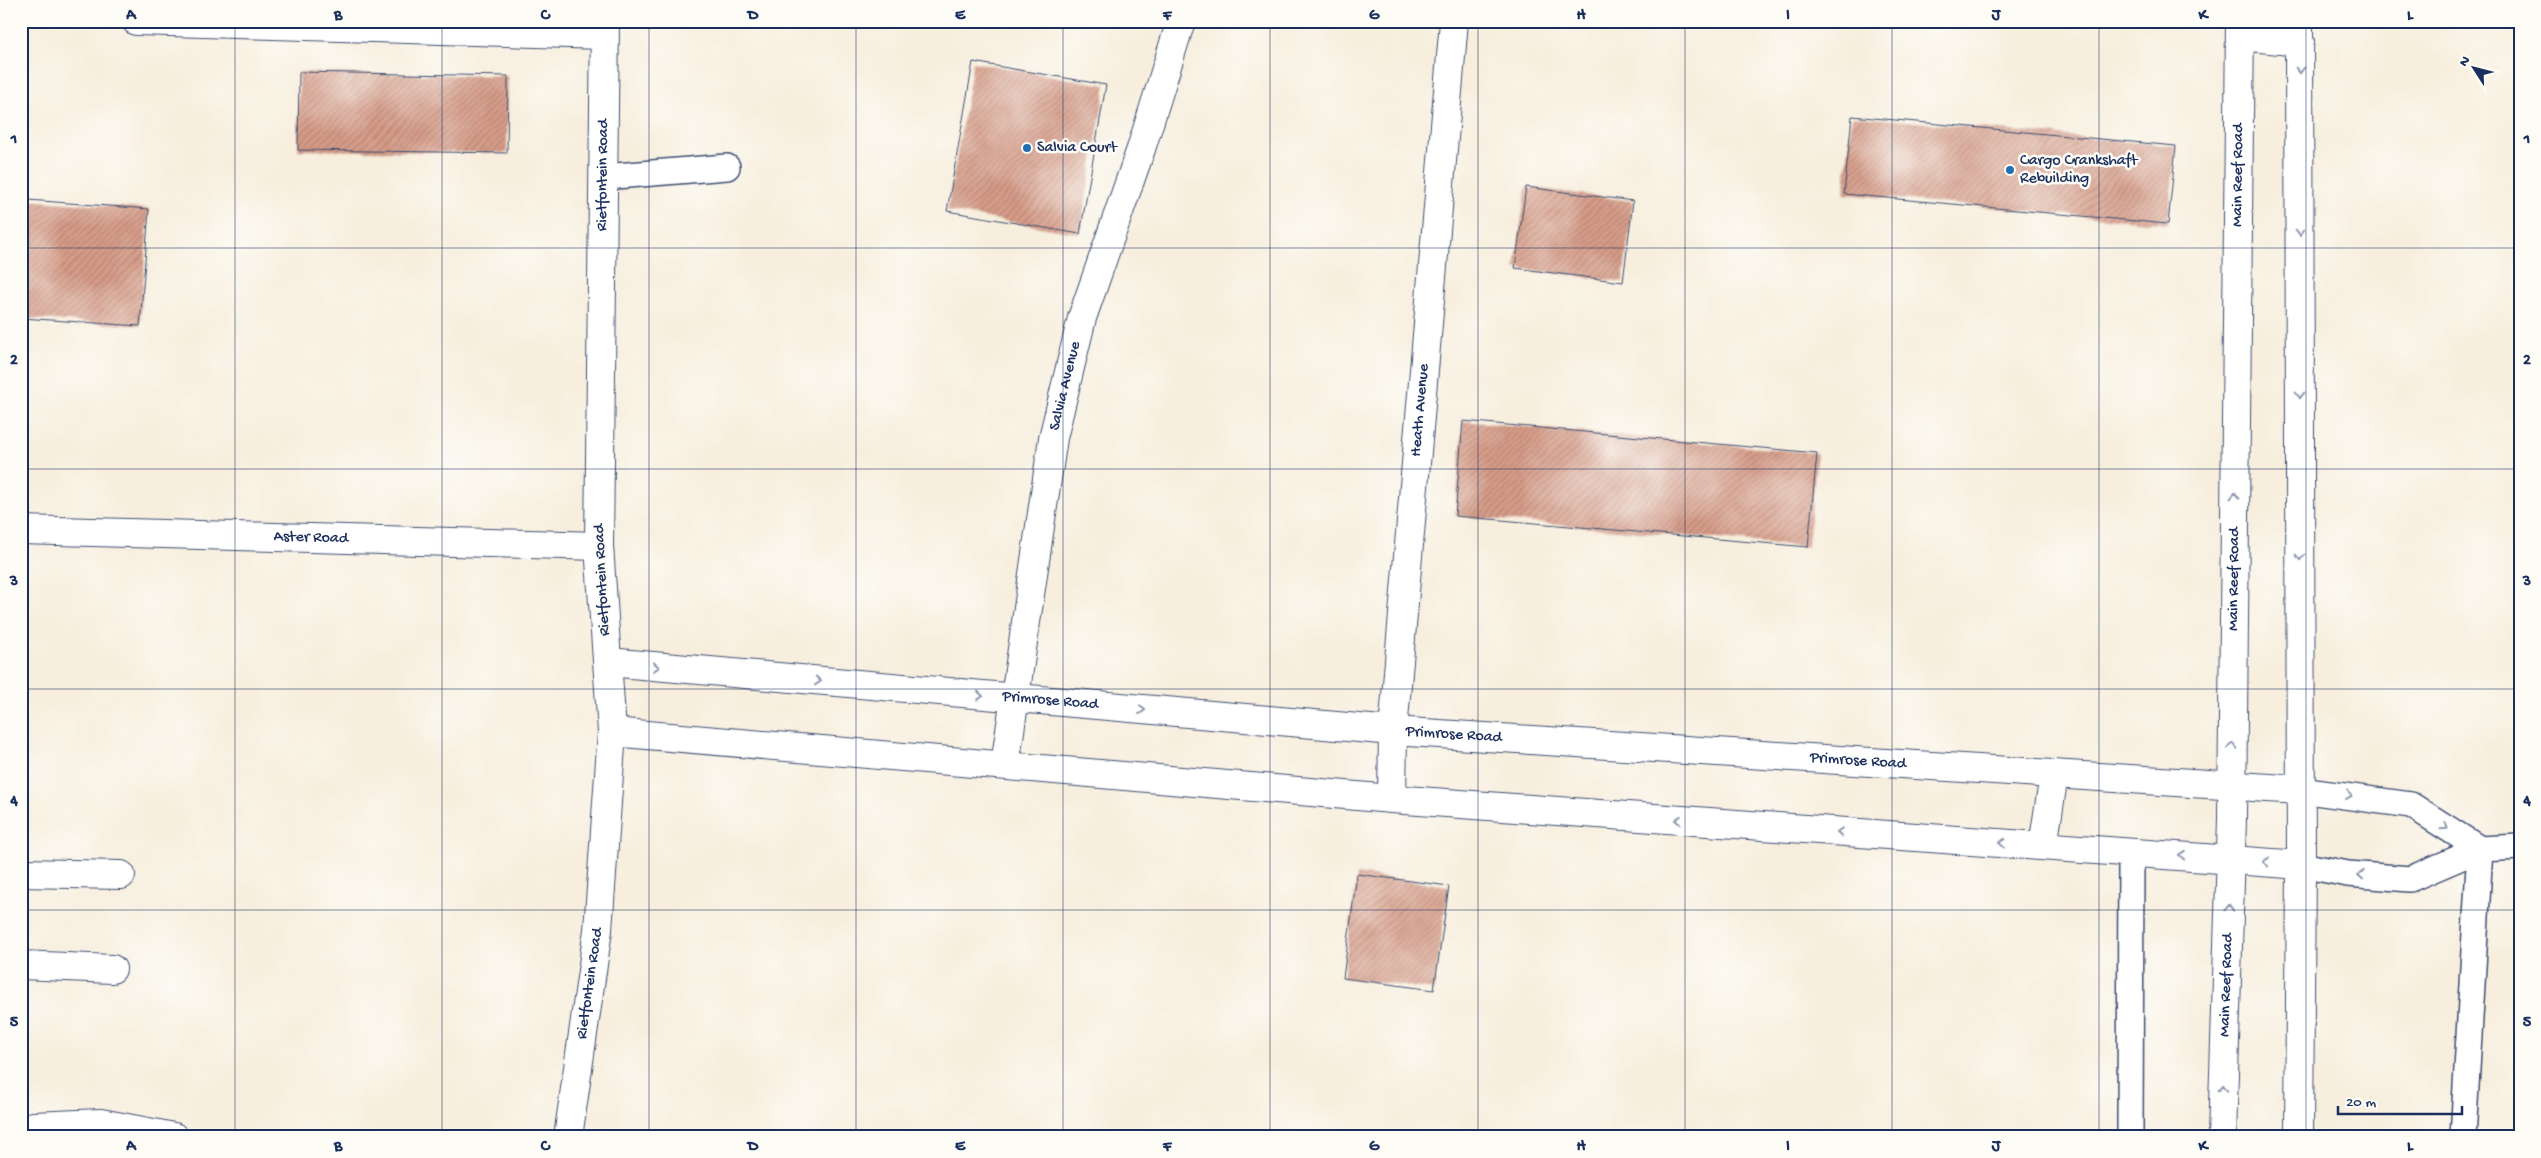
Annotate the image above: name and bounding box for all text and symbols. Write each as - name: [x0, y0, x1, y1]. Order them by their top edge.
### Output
- text: A: [125, 7, 137, 26]
- text: B: [333, 7, 343, 26]
- text: C: [540, 7, 551, 26]
- text: D: [746, 7, 759, 26]
- text: E: [955, 7, 966, 26]
- text: F: [1162, 7, 1173, 26]
- text: G: [1369, 7, 1380, 26]
- text: H: [1576, 7, 1586, 26]
- text: I: [1786, 7, 1790, 26]
- text: J: [1991, 7, 2002, 26]
- text: K: [2198, 7, 2210, 26]
- text: L: [2407, 7, 2414, 26]
- north arrow: [2448, 42, 2498, 92]
- text: N: [2456, 53, 2475, 71]
- one-way arrow: [2295, 66, 2305, 74]
- street label: Rietfontein Road: [593, 117, 613, 231]
- street label: Main Reef Road: [2228, 122, 2248, 227]
- text: 1: [10, 131, 17, 150]
- text: 1: [2523, 131, 2530, 150]
- place label: Salvia Court: [1037, 139, 1118, 158]
- marker: Salvia Court: [1021, 142, 1033, 154]
- place label: Cargo Crankshaft Rebuilding: [2020, 152, 2139, 189]
- marker: Cargo Crankshaft Rebuilding: [2004, 164, 2016, 176]
- one-way arrow: [2295, 229, 2305, 237]
- street label: Salvia Avenue: [1046, 339, 1086, 433]
- text: 2: [10, 352, 18, 371]
- text: 2: [2523, 352, 2531, 371]
- street label: Heath Avenue: [1407, 362, 1434, 458]
- one-way arrow: [2295, 392, 2305, 399]
- one-way arrow: [2230, 491, 2240, 499]
- street label: Rietfontein Road: [590, 522, 615, 636]
- street label: Main Reef Road: [2224, 526, 2244, 631]
- street label: Aster Road: [273, 527, 350, 549]
- one-way arrow: [2295, 554, 2305, 562]
- text: 3: [9, 573, 18, 592]
- text: 3: [2522, 573, 2531, 592]
- one-way arrow: [653, 661, 661, 672]
- one-way arrow: [814, 676, 822, 687]
- street label: Primrose Road: [1001, 687, 1101, 715]
- one-way arrow: [976, 690, 984, 701]
- one-way arrow: [1138, 704, 1146, 715]
- street label: Primrose Road: [1404, 722, 1504, 748]
- one-way arrow: [2227, 741, 2237, 749]
- street label: Primrose Road: [1808, 749, 1908, 774]
- one-way arrow: [2345, 789, 2353, 800]
- text: 4: [9, 793, 18, 812]
- text: 4: [2522, 793, 2531, 812]
- one-way arrow: [1674, 814, 1682, 825]
- one-way arrow: [2440, 820, 2449, 830]
- one-way arrow: [1836, 826, 1844, 837]
- one-way arrow: [1998, 838, 2006, 849]
- one-way arrow: [2177, 850, 2185, 861]
- one-way arrow: [2261, 857, 2269, 868]
- one-way arrow: [2357, 870, 2365, 881]
- one-way arrow: [2224, 904, 2234, 912]
- street label: Rietfontein Road: [573, 925, 608, 1040]
- street label: Main Reef Road: [2216, 931, 2238, 1037]
- text: 5: [10, 1014, 19, 1033]
- text: 5: [2523, 1014, 2532, 1033]
- scale bar: [2338, 1083, 2462, 1115]
- one-way arrow: [2218, 1084, 2229, 1092]
- text: 20 m: [2346, 1094, 2376, 1112]
- text: A: [125, 1138, 137, 1157]
- text: B: [333, 1138, 343, 1157]
- text: C: [540, 1138, 551, 1157]
- text: D: [746, 1138, 759, 1157]
- text: E: [955, 1138, 966, 1157]
- text: F: [1162, 1138, 1173, 1157]
- text: G: [1369, 1138, 1380, 1157]
- text: H: [1576, 1138, 1586, 1157]
- text: I: [1786, 1138, 1790, 1157]
- text: J: [1991, 1138, 2002, 1157]
- text: K: [2198, 1138, 2210, 1157]
- text: L: [2407, 1138, 2414, 1157]

